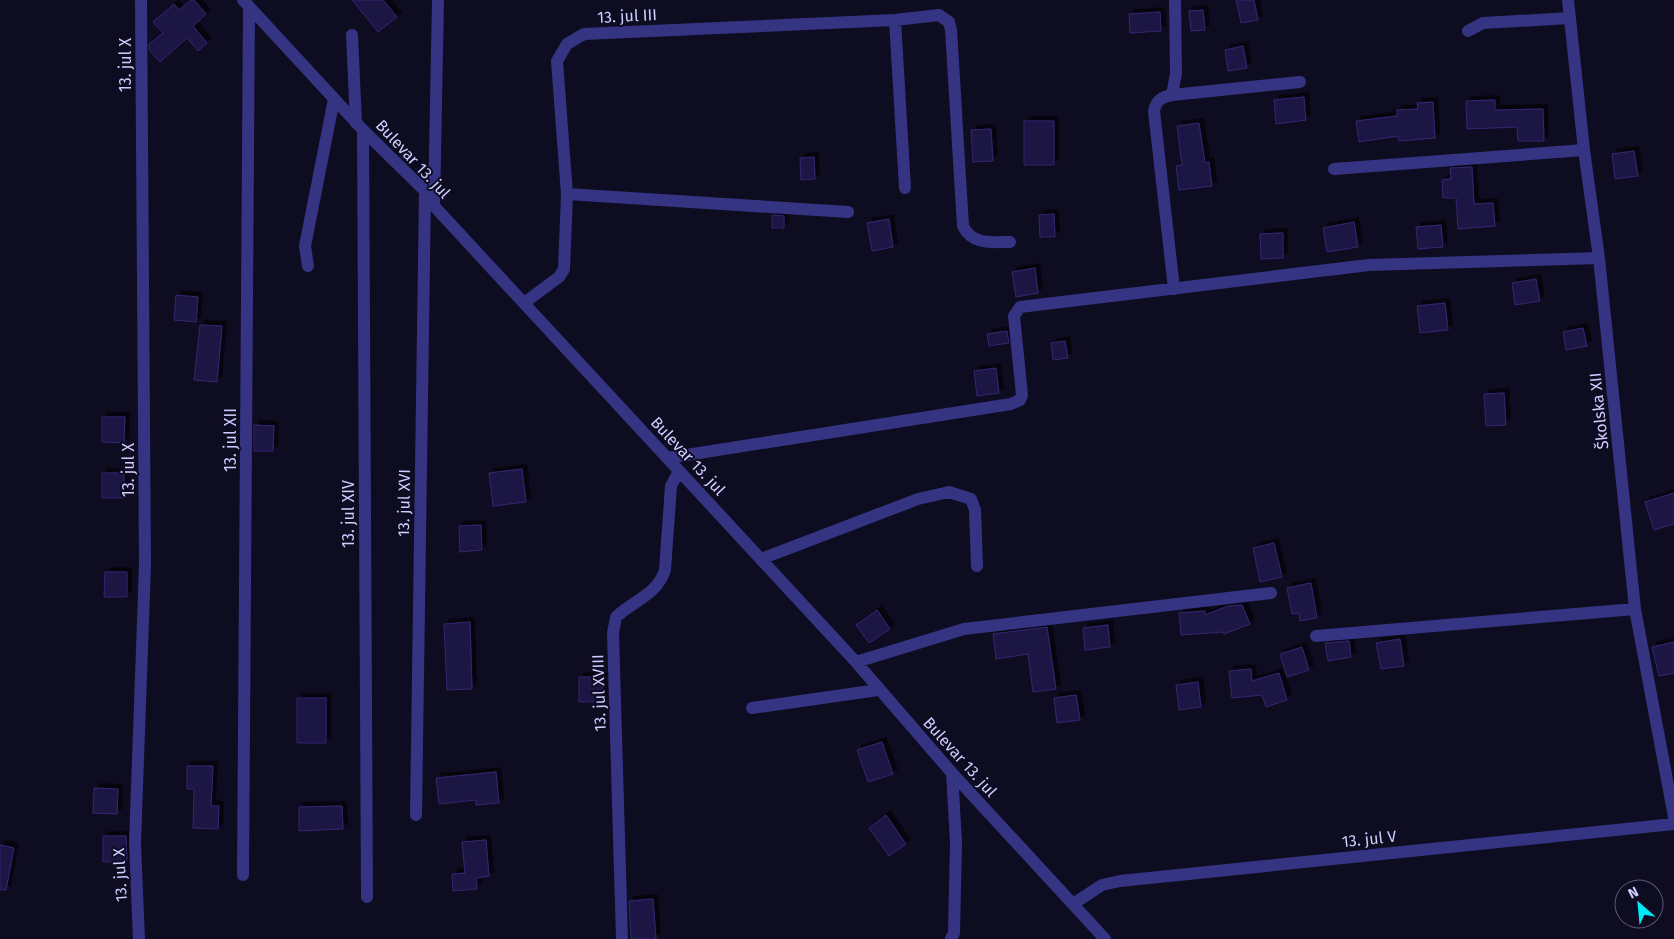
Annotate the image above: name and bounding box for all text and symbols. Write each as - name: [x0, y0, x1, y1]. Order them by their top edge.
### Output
- street label: 13. jul III: [597, 5, 657, 27]
- street label: 13. jul X: [116, 37, 135, 92]
- street label: Bulevar 13. jul: [372, 116, 454, 202]
- street label: Školska XII: [1585, 372, 1612, 451]
- street label: 13. jul XII: [221, 408, 240, 472]
- street label: Bulevar 13. jul: [647, 413, 729, 499]
- street label: 13. jul X: [119, 442, 138, 497]
- street label: 13. jul XVI: [394, 469, 414, 537]
- street label: 13. jul XIV: [339, 480, 358, 548]
- street label: 13. jul XVIII: [588, 654, 610, 732]
- street label: Bulevar 13. jul: [919, 713, 1001, 801]
- street label: 13. jul V: [1341, 827, 1397, 851]
- street label: 13. jul X: [109, 847, 131, 903]
- north arrow: [1614, 879, 1664, 929]
- text: N: [1625, 883, 1641, 903]

